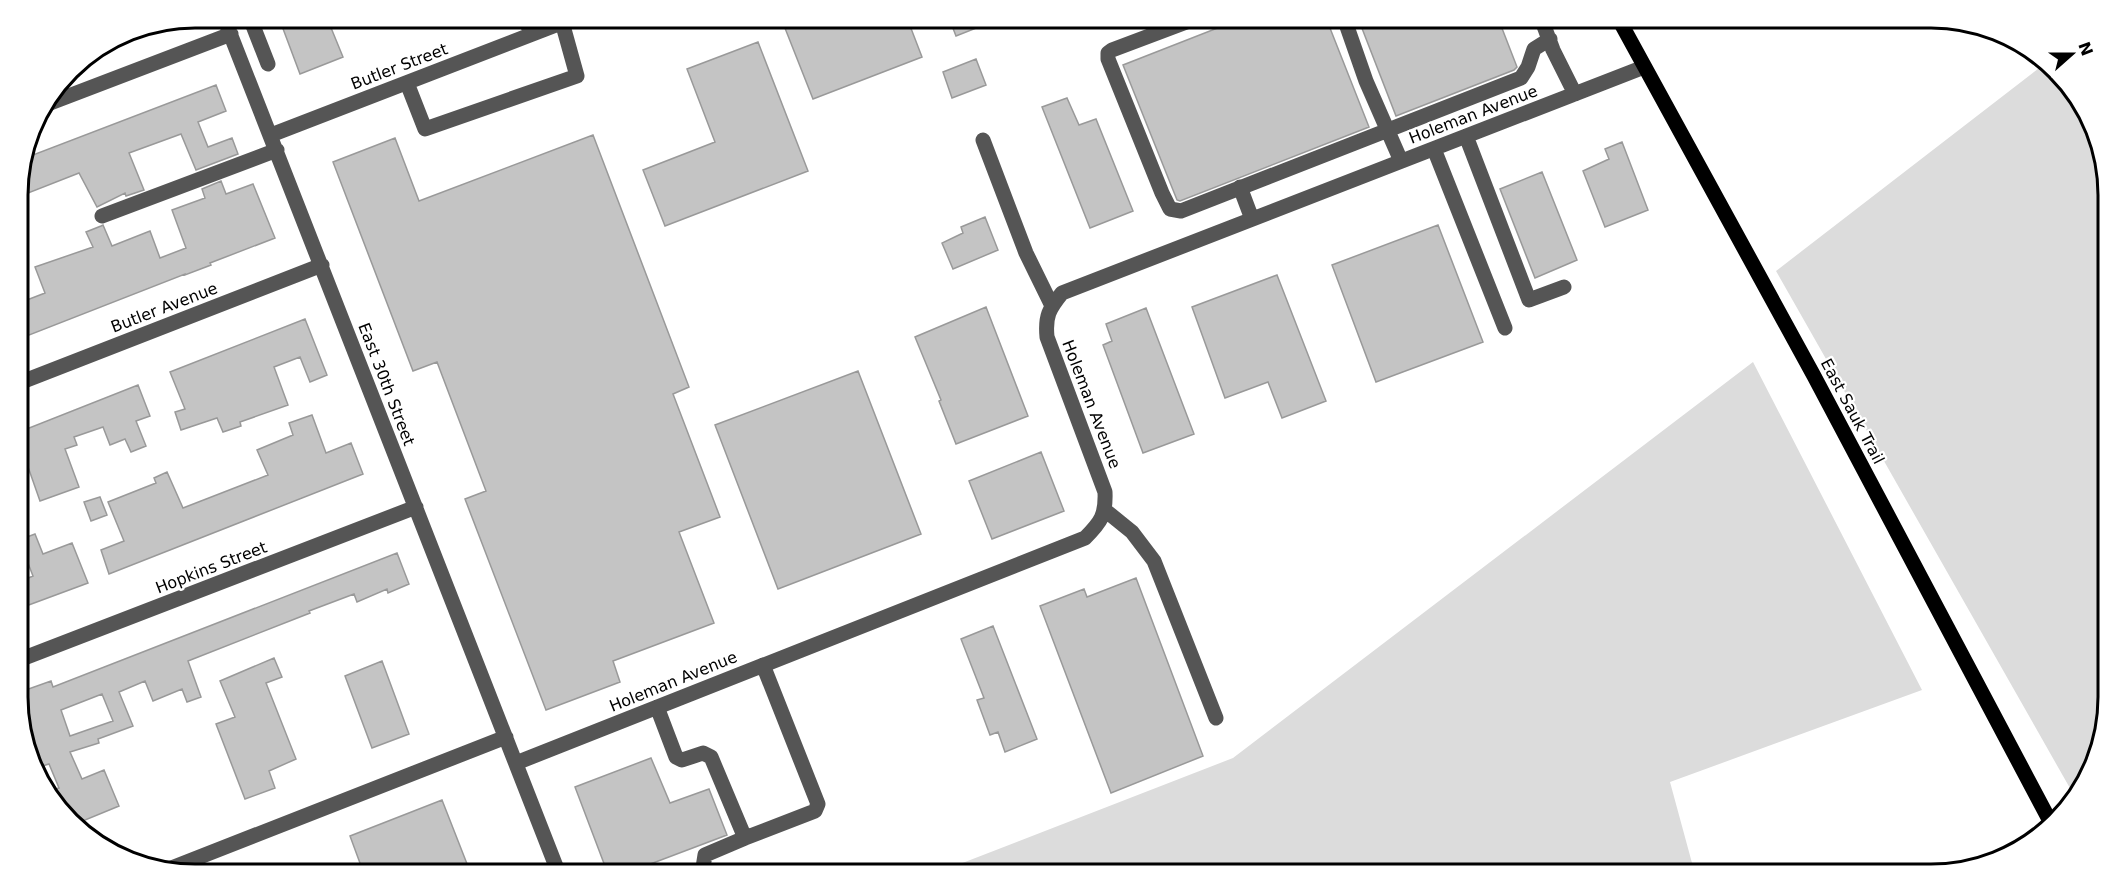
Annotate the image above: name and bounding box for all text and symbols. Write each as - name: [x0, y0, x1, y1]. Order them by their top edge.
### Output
- north arrow: [2042, 24, 2102, 84]
- street label: Butler Street: [348, 39, 450, 94]
- text: N: [2074, 39, 2097, 58]
- street label: Holeman Avenue: [1406, 81, 1540, 148]
- street label: Butler Avenue: [108, 278, 220, 337]
- street label: East 30th Street: [354, 320, 419, 448]
- street label: Holeman Avenue: [1058, 337, 1125, 471]
- street label: East Sauk Trail: [1817, 355, 1888, 467]
- street label: Hopkins Street: [153, 537, 270, 597]
- street label: Holeman Avenue: [607, 647, 740, 716]

